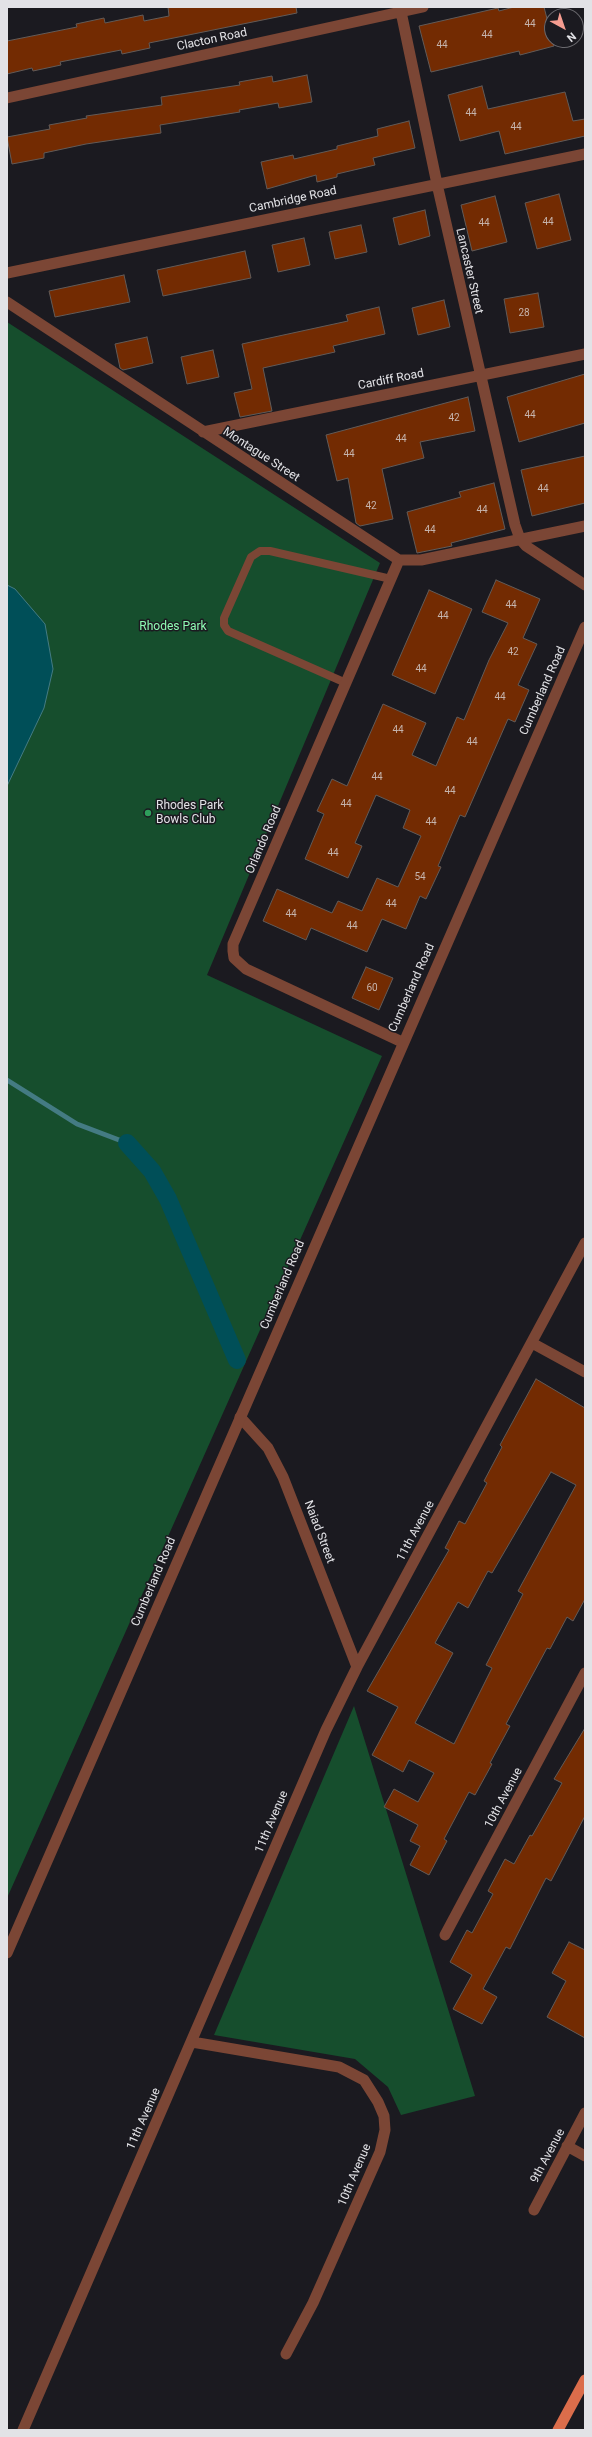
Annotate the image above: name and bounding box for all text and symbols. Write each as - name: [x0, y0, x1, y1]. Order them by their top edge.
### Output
- north arrow: [544, 8, 584, 48]
- house number: 44: [524, 18, 536, 30]
- street label: Clacton Road: [176, 26, 248, 54]
- house number: 44: [481, 29, 493, 41]
- text: N: [564, 29, 579, 44]
- house number: 44: [436, 39, 448, 51]
- house number: 44: [465, 107, 477, 119]
- house number: 44: [510, 121, 522, 133]
- street label: Cambridge Road: [248, 184, 338, 216]
- house number: 44: [542, 216, 554, 228]
- house number: 44: [478, 217, 490, 229]
- street label: Lancaster Street: [452, 227, 486, 315]
- house number: 28: [518, 307, 530, 319]
- street label: Cardiff Road: [357, 367, 425, 393]
- house number: 44: [524, 409, 536, 421]
- house number: 42: [448, 412, 460, 424]
- street label: Montague Street: [220, 425, 302, 485]
- house number: 44: [395, 433, 407, 445]
- house number: 44: [343, 448, 355, 460]
- house number: 44: [537, 483, 549, 495]
- house number: 42: [365, 500, 377, 512]
- house number: 44: [476, 504, 488, 516]
- house number: 44: [424, 524, 436, 536]
- house number: 44: [505, 599, 517, 611]
- house number: 44: [437, 610, 449, 622]
- park label: Rhodes Park: [139, 620, 207, 634]
- street label: Cumberland Road: [517, 644, 569, 738]
- house number: 42: [507, 646, 519, 658]
- house number: 44: [415, 663, 427, 675]
- house number: 44: [494, 691, 506, 703]
- house number: 44: [392, 724, 404, 736]
- house number: 44: [466, 736, 478, 748]
- house number: 44: [371, 771, 383, 783]
- house number: 44: [444, 785, 456, 797]
- house number: 44: [340, 798, 352, 810]
- place label: Rhodes Park Bowls Club: [156, 799, 223, 827]
- street label: Orlando Road: [243, 804, 285, 876]
- marker: Rhodes Park Bowls Club: [143, 808, 153, 818]
- house number: 44: [425, 816, 437, 828]
- house number: 44: [327, 847, 339, 859]
- house number: 54: [414, 871, 426, 883]
- house number: 44: [385, 898, 397, 910]
- house number: 44: [285, 908, 297, 920]
- house number: 44: [346, 920, 358, 932]
- street label: Cumberland Road: [386, 941, 438, 1035]
- house number: 60: [366, 982, 378, 994]
- street label: Cumberland Road: [258, 1238, 308, 1332]
- street label: 11th Avenue: [394, 1498, 438, 1564]
- street label: Naiad Street: [300, 1499, 338, 1565]
- street label: Cumberland Road: [129, 1535, 179, 1629]
- street label: 10th Avenue: [482, 1765, 526, 1831]
- street label: 11th Avenue: [252, 1789, 292, 1855]
- street label: 11th Avenue: [124, 2086, 164, 2152]
- street label: 9th Avenue: [528, 2126, 568, 2186]
- street label: 10th Avenue: [335, 2142, 375, 2208]

